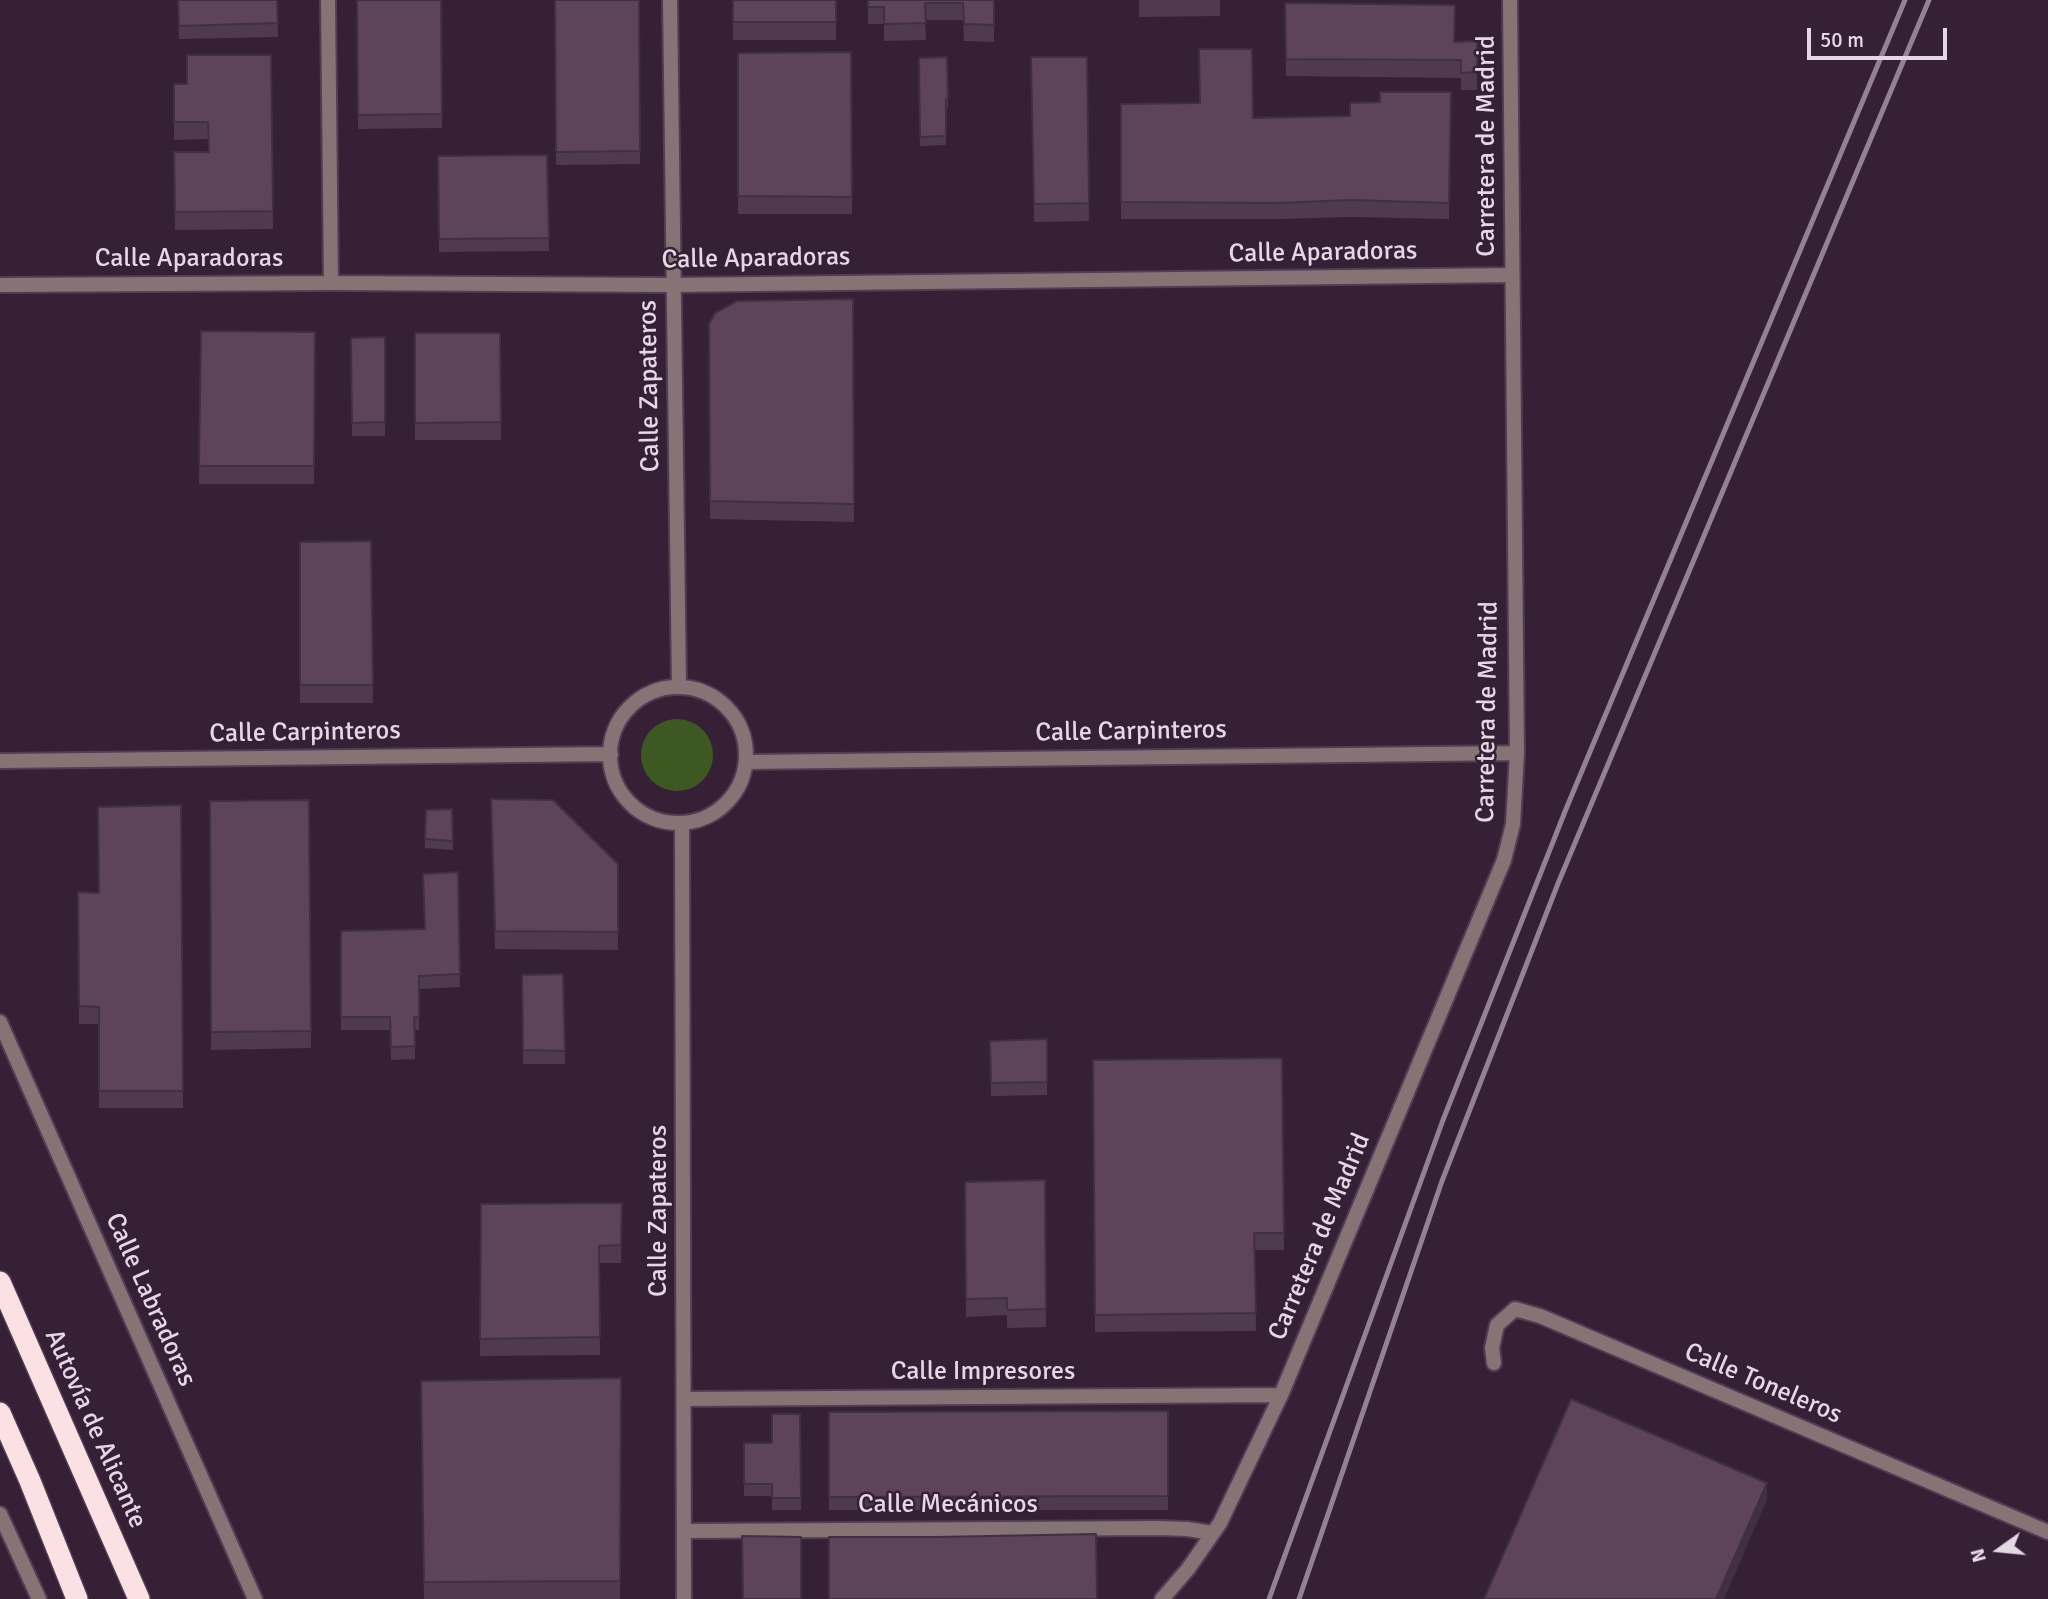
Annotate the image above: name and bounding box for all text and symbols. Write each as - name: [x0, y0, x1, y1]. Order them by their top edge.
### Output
- scale bar: [1810, 14, 1950, 58]
- text: 50 m: [1820, 27, 1864, 53]
- street label: Carretera de Madrid: [1471, 35, 1503, 257]
- street label: Calle Aparadoras: [1228, 236, 1418, 270]
- street label: Calle Aparadoras: [661, 242, 851, 276]
- street label: Calle Aparadoras: [95, 243, 283, 275]
- street label: Calle Zapateros: [633, 300, 667, 472]
- street label: Carretera de Madrid: [1470, 601, 1506, 823]
- street label: Calle Carpinteros: [1035, 715, 1227, 749]
- street label: Calle Carpinteros: [209, 716, 401, 750]
- street label: Calle Zapateros: [643, 1125, 675, 1297]
- street label: Carretera de Madrid: [1262, 1129, 1378, 1345]
- street label: Calle Labradoras: [98, 1209, 202, 1391]
- street label: Autovía de Alicante: [37, 1325, 153, 1533]
- street label: Calle Toneleros: [1680, 1337, 1846, 1431]
- street label: Calle Impresores: [891, 1356, 1075, 1388]
- street label: Calle Mecánicos: [858, 1489, 1038, 1521]
- north arrow: [1964, 1515, 2034, 1585]
- text: N: [1965, 1546, 1992, 1565]

